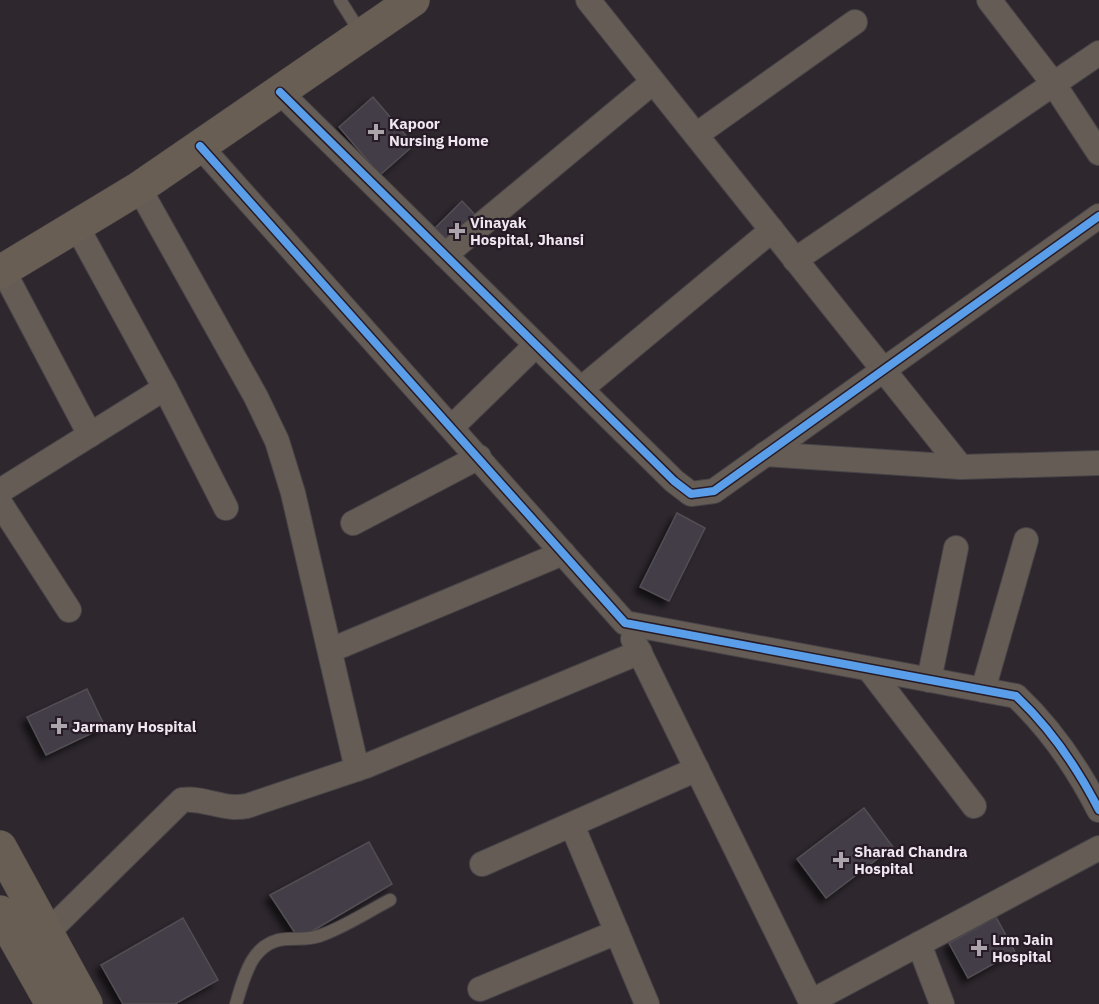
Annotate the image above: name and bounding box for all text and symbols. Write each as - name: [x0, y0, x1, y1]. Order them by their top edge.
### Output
- place label: Kapoor Nursing Home: [389, 114, 489, 150]
- marker: Kapoor Nursing Home: [367, 123, 385, 141]
- place label: Vinayak Hospital, Jhansi: [470, 213, 584, 249]
- marker: Vinayak Hospital, Jhansi: [448, 222, 466, 240]
- marker: Jarmany Hospital: [50, 717, 68, 735]
- place label: Jarmany Hospital: [72, 717, 197, 736]
- place label: Sharad Chandra Hospital: [854, 842, 968, 878]
- marker: Sharad Chandra Hospital: [832, 851, 850, 869]
- place label: Lrm Jain Hospital: [992, 930, 1053, 966]
- marker: Lrm Jain Hospital: [970, 939, 988, 957]

